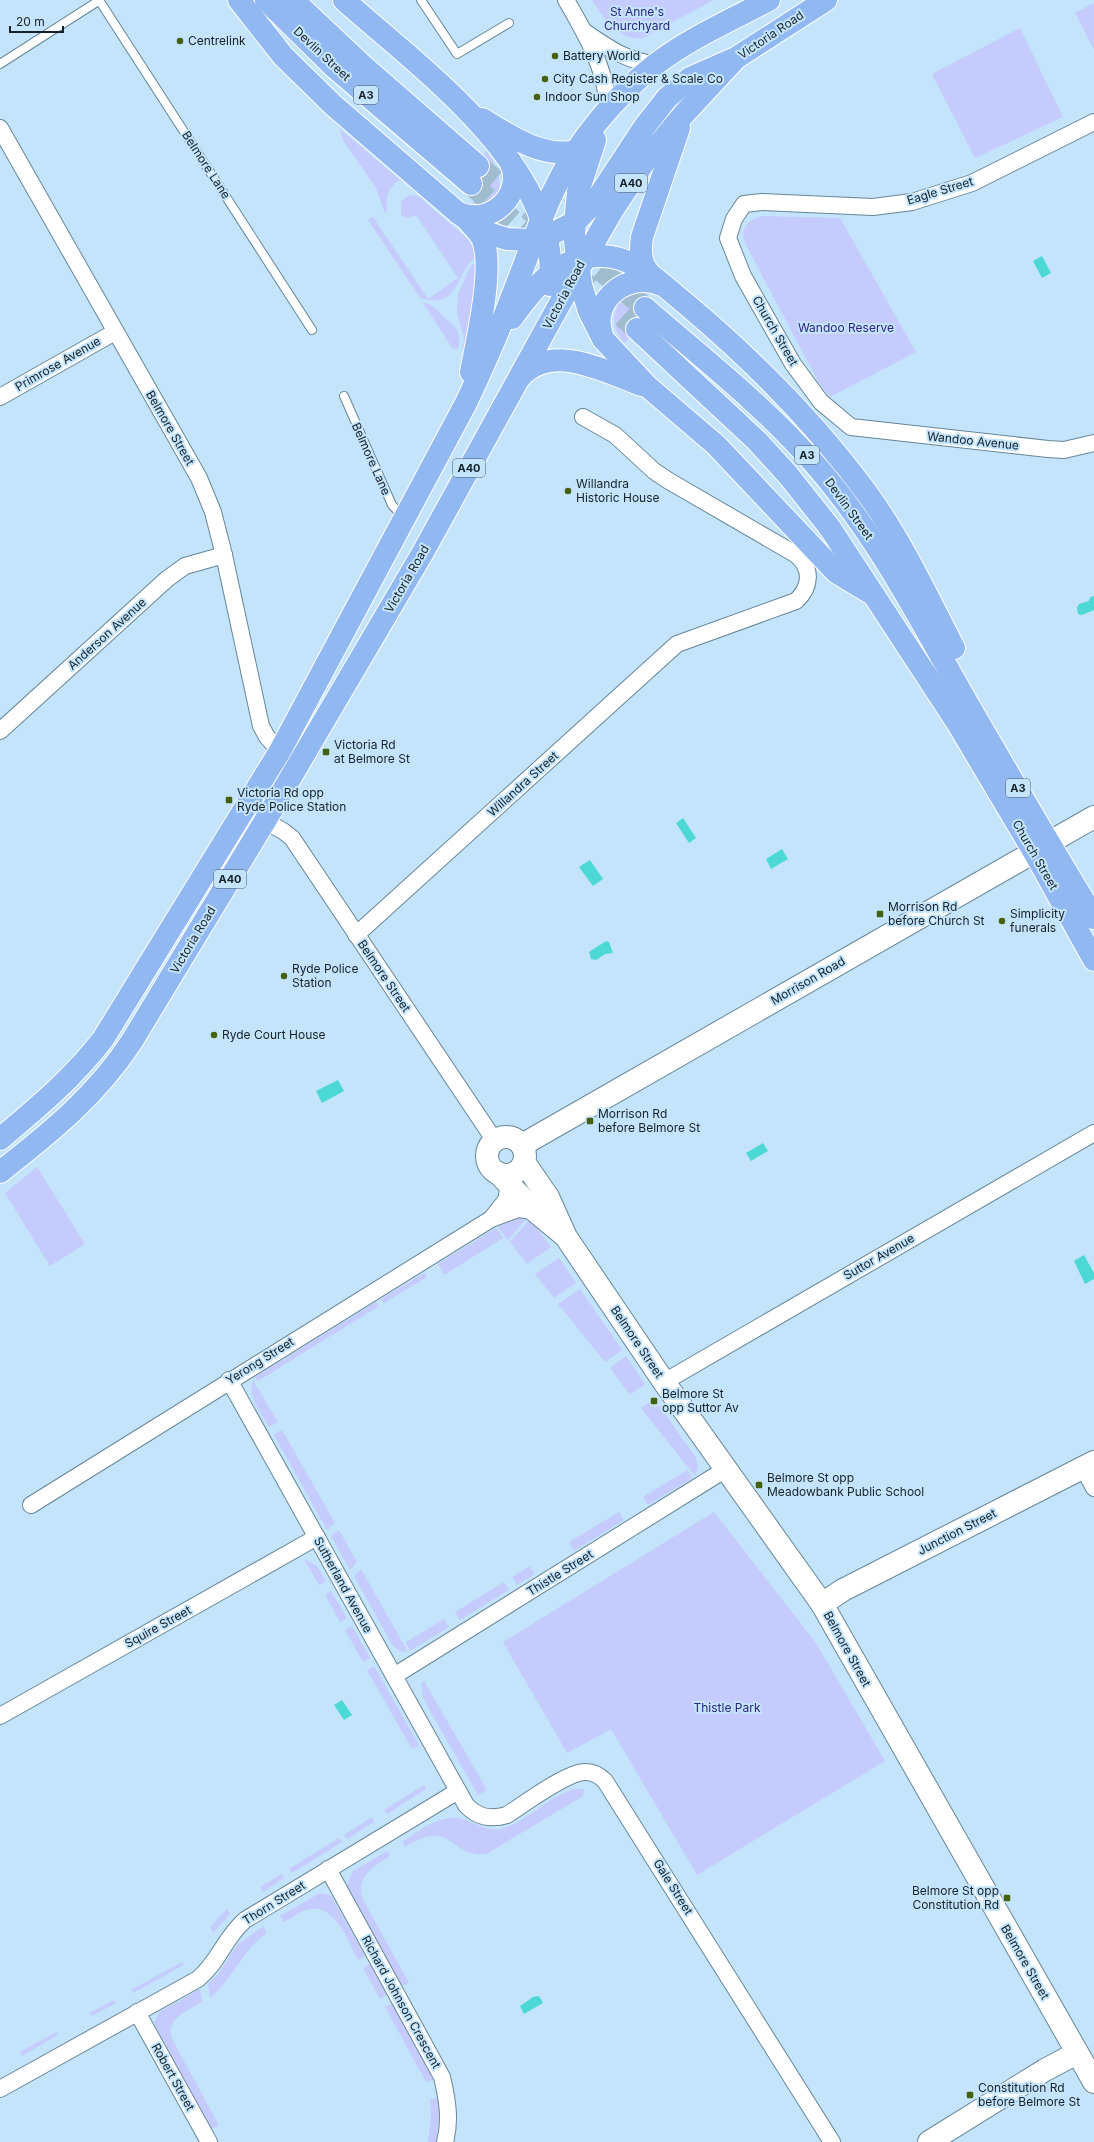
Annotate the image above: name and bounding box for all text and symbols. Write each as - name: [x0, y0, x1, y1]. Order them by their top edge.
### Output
- park label: St Anne's Churchyard: [604, 4, 670, 33]
- street label: Victoria Road: [735, 7, 806, 62]
- scale bar: [10, 8, 63, 34]
- text: 20 m: [16, 14, 45, 29]
- street label: Devlin Street: [291, 23, 354, 84]
- place label: Centrelink: [188, 33, 246, 48]
- marker: Centrelink: [175, 36, 185, 46]
- place label: Battery World: [563, 48, 640, 63]
- marker: Battery World: [550, 51, 560, 61]
- place label: City Cash Register & Scale Co: [553, 71, 723, 86]
- marker: City Cash Register & Scale Co: [540, 74, 550, 84]
- road number: A3: [354, 86, 378, 104]
- place label: Indoor Sun Shop: [545, 89, 640, 104]
- marker: Indoor Sun Shop: [532, 92, 542, 102]
- street label: Belmore Lane: [179, 128, 234, 201]
- street label: Eagle Street: [905, 173, 975, 208]
- road number: A40: [615, 174, 647, 192]
- street label: Victoria Road: [539, 258, 588, 332]
- street label: Church Street: [749, 293, 802, 369]
- park label: Wandoo Reserve: [798, 320, 894, 335]
- street label: Primrose Avenue: [12, 333, 103, 394]
- street label: Belmore Street: [143, 388, 198, 468]
- street label: Belmore Lane: [349, 420, 394, 497]
- street label: Wandoo Avenue: [926, 428, 1020, 453]
- road number: A3: [795, 446, 819, 464]
- road number: A40: [453, 459, 485, 477]
- street label: Devlin Street: [822, 475, 877, 542]
- place label: Willandra Historic House: [576, 476, 660, 505]
- marker: Willandra Historic House: [563, 486, 573, 496]
- street label: Victoria Road: [381, 542, 432, 615]
- street label: Anderson Avenue: [64, 594, 149, 673]
- place label: Victoria Rd at Belmore St: [334, 737, 410, 766]
- marker: Victoria Rd at Belmore St: [321, 747, 331, 757]
- street label: Willandra Street: [484, 748, 561, 819]
- road number: A3: [1006, 779, 1030, 797]
- place label: Victoria Rd opp Ryde Police Station: [237, 785, 346, 814]
- marker: Victoria Rd opp Ryde Police Station: [224, 795, 234, 805]
- street label: Church Street: [1009, 817, 1062, 893]
- road number: A40: [214, 870, 246, 888]
- place label: Morrison Rd before Church St: [888, 899, 985, 928]
- street label: Victoria Road: [167, 903, 218, 976]
- place label: Simplicity funerals: [1010, 906, 1065, 935]
- marker: Morrison Rd before Church St: [875, 909, 885, 919]
- marker: Simplicity funerals: [997, 916, 1007, 926]
- street label: Belmore Street: [355, 937, 414, 1015]
- street label: Morrison Road: [768, 953, 848, 1008]
- place label: Ryde Police Station: [292, 961, 358, 990]
- marker: Ryde Police Station: [279, 971, 289, 981]
- place label: Ryde Court House: [222, 1027, 326, 1042]
- marker: Ryde Court House: [209, 1030, 219, 1040]
- place label: Morrison Rd before Belmore St: [598, 1106, 700, 1135]
- marker: Morrison Rd before Belmore St: [585, 1116, 595, 1126]
- street label: Suttor Avenue: [841, 1230, 917, 1283]
- street label: Belmore Street: [608, 1303, 667, 1381]
- street label: Yerong Street: [223, 1334, 297, 1387]
- place label: Belmore St opp Suttor Av: [662, 1386, 739, 1415]
- marker: Belmore St opp Suttor Av: [649, 1396, 659, 1406]
- place label: Belmore St opp Meadowbank Public School: [767, 1470, 924, 1499]
- marker: Belmore St opp Meadowbank Public School: [754, 1480, 764, 1490]
- street label: Junction Street: [915, 1505, 999, 1558]
- street label: Sutherland Avenue: [311, 1534, 376, 1635]
- street label: Thistle Street: [524, 1546, 596, 1599]
- street label: Squire Street: [122, 1602, 194, 1651]
- street label: Belmore Street: [821, 1608, 874, 1689]
- park label: Thistle Park: [694, 1700, 761, 1715]
- street label: Gale Street: [650, 1856, 696, 1917]
- street label: Thorn Street: [240, 1877, 308, 1928]
- place label: Belmore St opp Constitution Rd: [912, 1883, 999, 1912]
- marker: Belmore St opp Constitution Rd: [1002, 1893, 1012, 1903]
- street label: Belmore Street: [998, 1922, 1053, 2002]
- street label: Richard Johnson Crescent: [359, 1933, 444, 2071]
- street label: Robert Street: [149, 2040, 198, 2113]
- place label: Constitution Rd before Belmore St: [978, 2080, 1080, 2109]
- marker: Constitution Rd before Belmore St: [965, 2090, 975, 2100]

